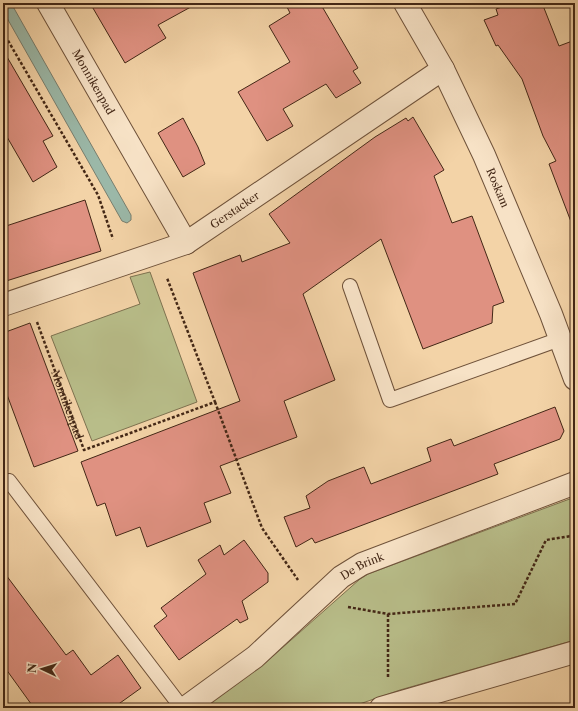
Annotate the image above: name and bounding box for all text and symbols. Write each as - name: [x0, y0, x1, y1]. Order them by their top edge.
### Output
- street label: Monnikenpad: [69, 47, 118, 117]
- street label: Roskam: [483, 166, 513, 210]
- street label: Gerstacker: [207, 188, 262, 232]
- street label: Monnikenpad: [48, 368, 87, 442]
- street label: De Brink: [338, 549, 386, 583]
- north arrow: [22, 649, 62, 689]
- text: N: [25, 663, 39, 674]

